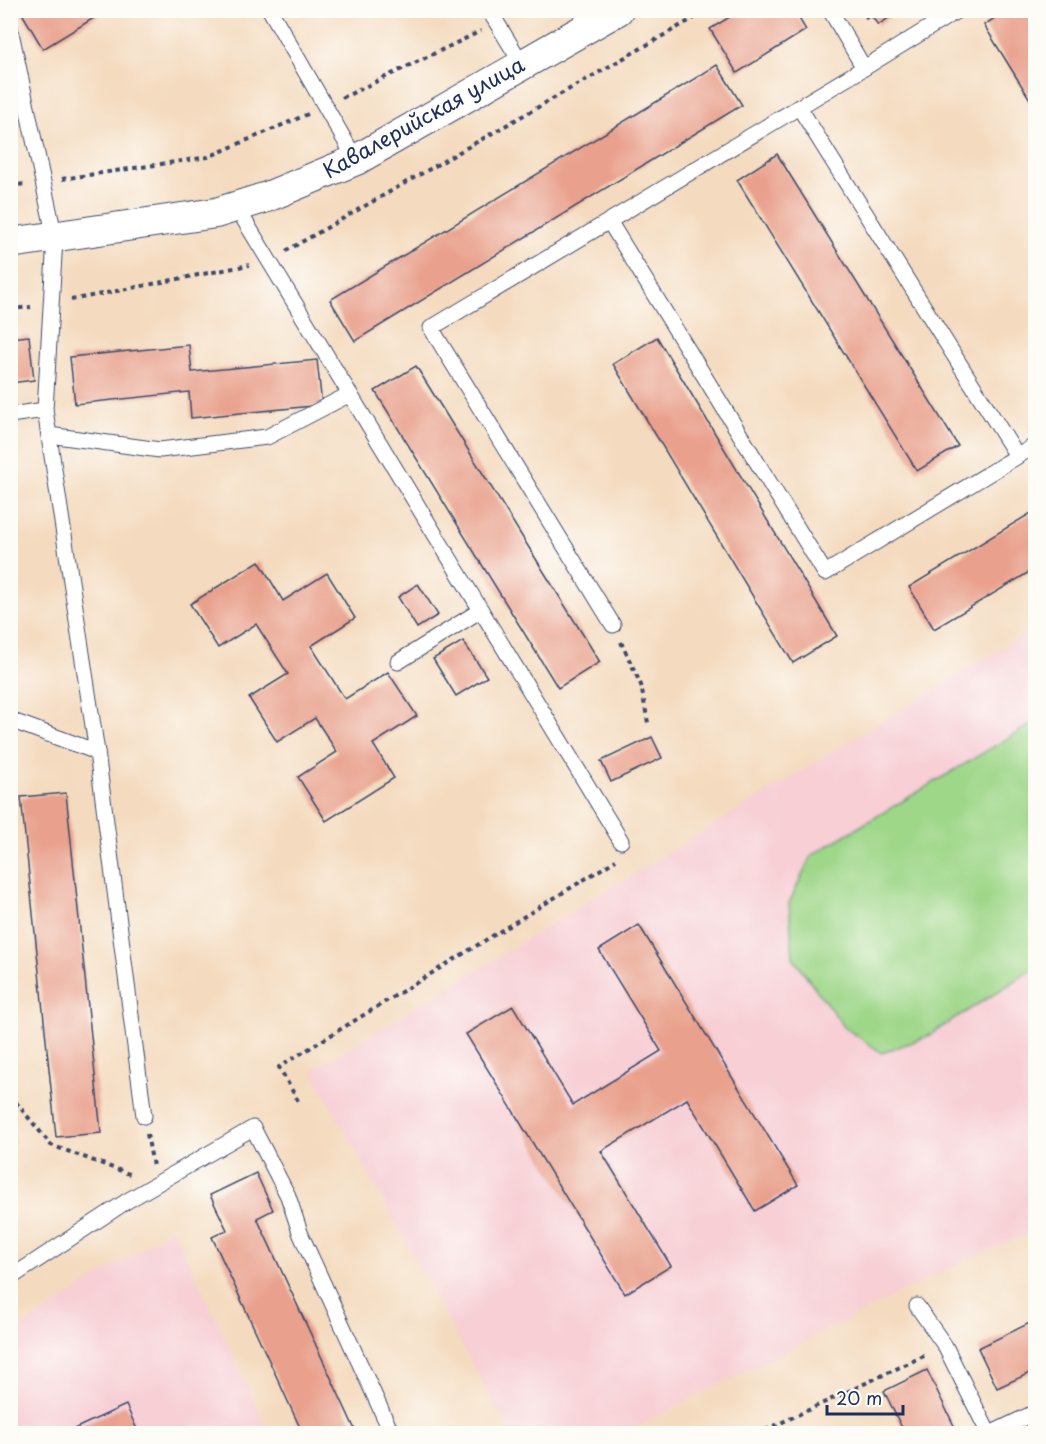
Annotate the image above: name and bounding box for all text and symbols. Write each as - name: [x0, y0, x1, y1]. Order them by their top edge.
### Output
- street label: Кавалерийская улица: [316, 47, 530, 185]
- scale bar: [827, 1378, 904, 1416]
- text: 20 m: [836, 1384, 882, 1411]

